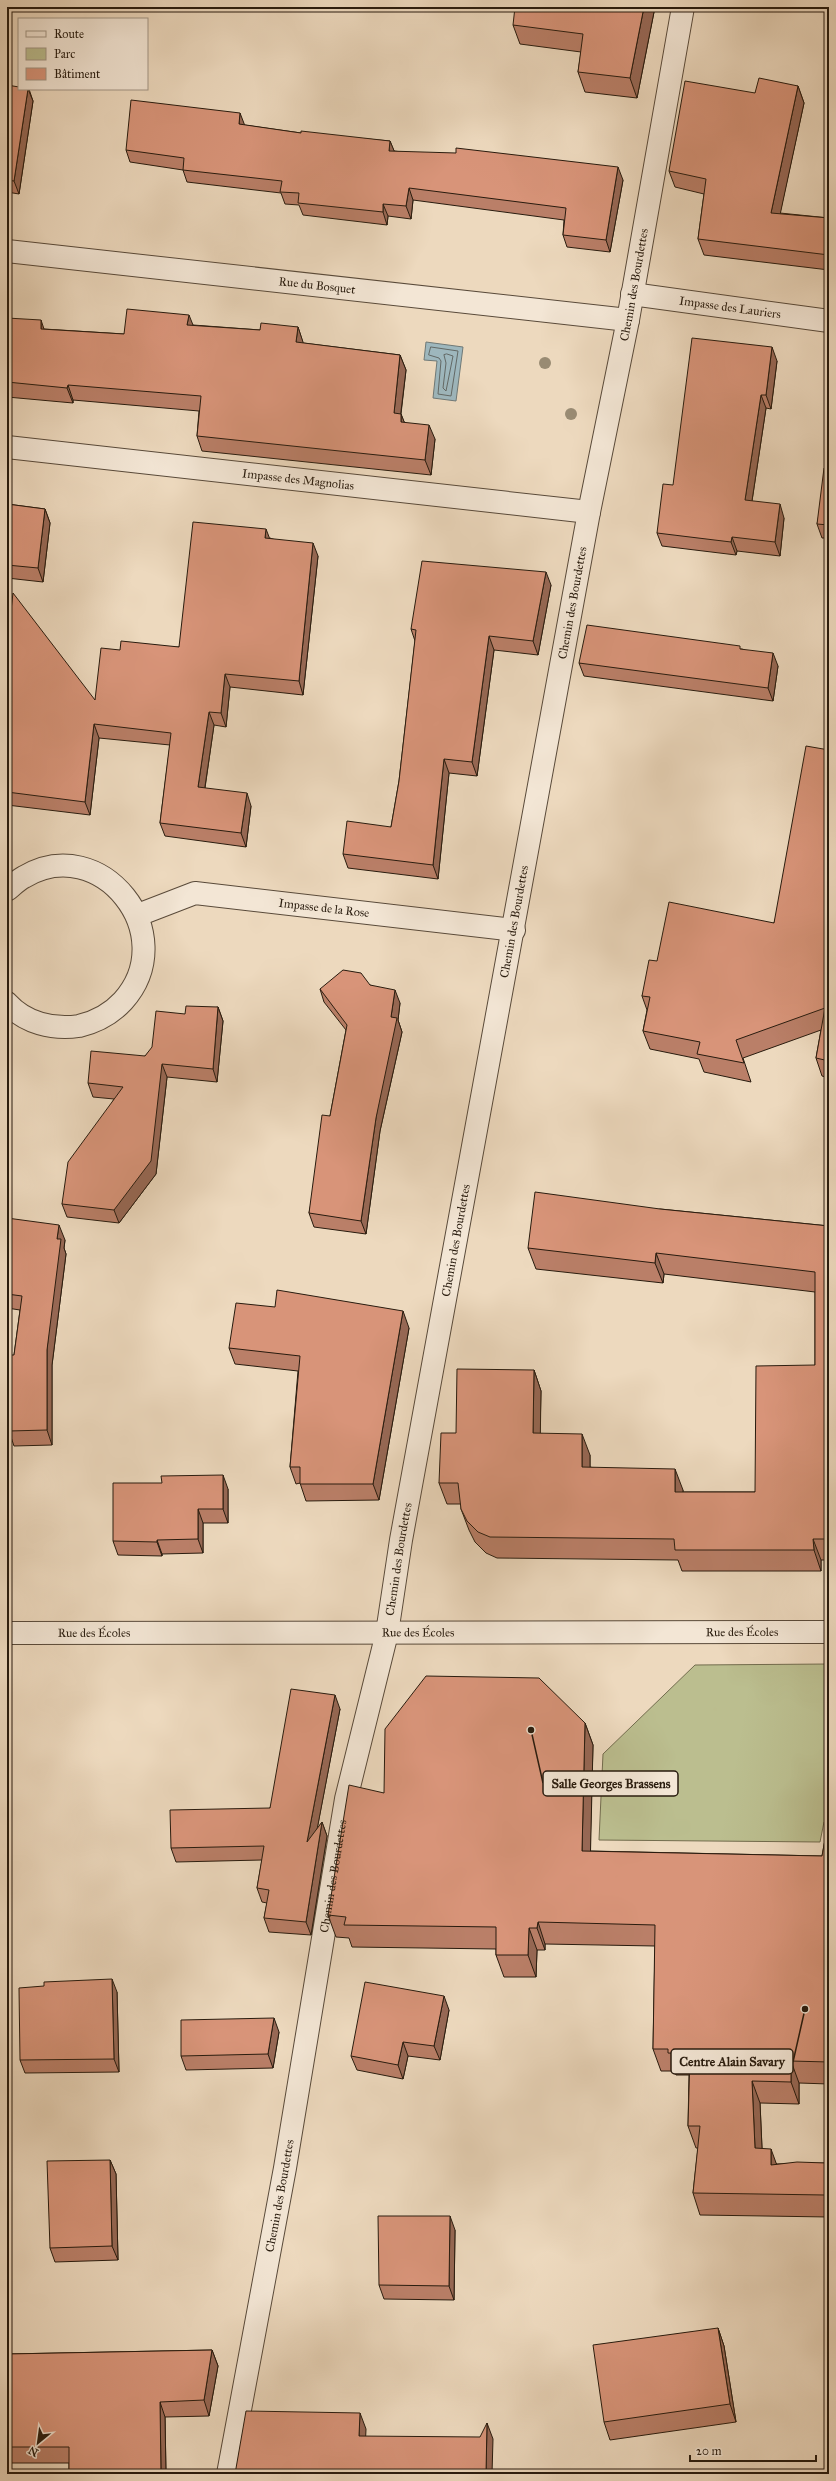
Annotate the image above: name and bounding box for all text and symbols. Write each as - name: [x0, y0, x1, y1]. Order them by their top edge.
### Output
- legend: [18, 18, 148, 90]
- text: Route: [54, 27, 84, 41]
- text: Parc: [54, 47, 75, 61]
- text: Bâtiment: [54, 67, 101, 81]
- street label: Chemin des Bourdettes: [617, 227, 651, 342]
- street label: Rue du Bosquet: [278, 274, 357, 297]
- street label: Impasse des Lauriers: [678, 294, 782, 321]
- street label: Impasse des Magnolias: [242, 466, 355, 493]
- street label: Chemin des Bourdettes: [555, 545, 590, 660]
- street label: Chemin des Bourdettes: [497, 864, 531, 979]
- street label: Impasse de la Rose: [278, 896, 370, 920]
- street label: Chemin des Bourdettes: [439, 1183, 473, 1298]
- street label: Chemin des Bourdettes: [383, 1502, 415, 1617]
- street label: Rue des Écoles: [382, 1623, 454, 1640]
- street label: Rue des Écoles: [706, 1623, 778, 1639]
- street label: Rue des Écoles: [58, 1624, 130, 1640]
- callout: Salle Georges Brassens: [543, 1771, 678, 1796]
- text: Salle Georges Brassens: [551, 1776, 671, 1792]
- street label: Chemin des Bourdettes: [317, 1819, 349, 1934]
- callout: Centre Alain Savary: [671, 2049, 793, 2074]
- text: Centre Alain Savary: [679, 2054, 786, 2070]
- street label: Chemin des Bourdettes: [262, 2138, 297, 2253]
- north arrow: [18, 2423, 58, 2463]
- scale bar: [690, 2437, 816, 2463]
- text: N: [26, 2443, 41, 2459]
- text: 20 m: [696, 2444, 722, 2458]

